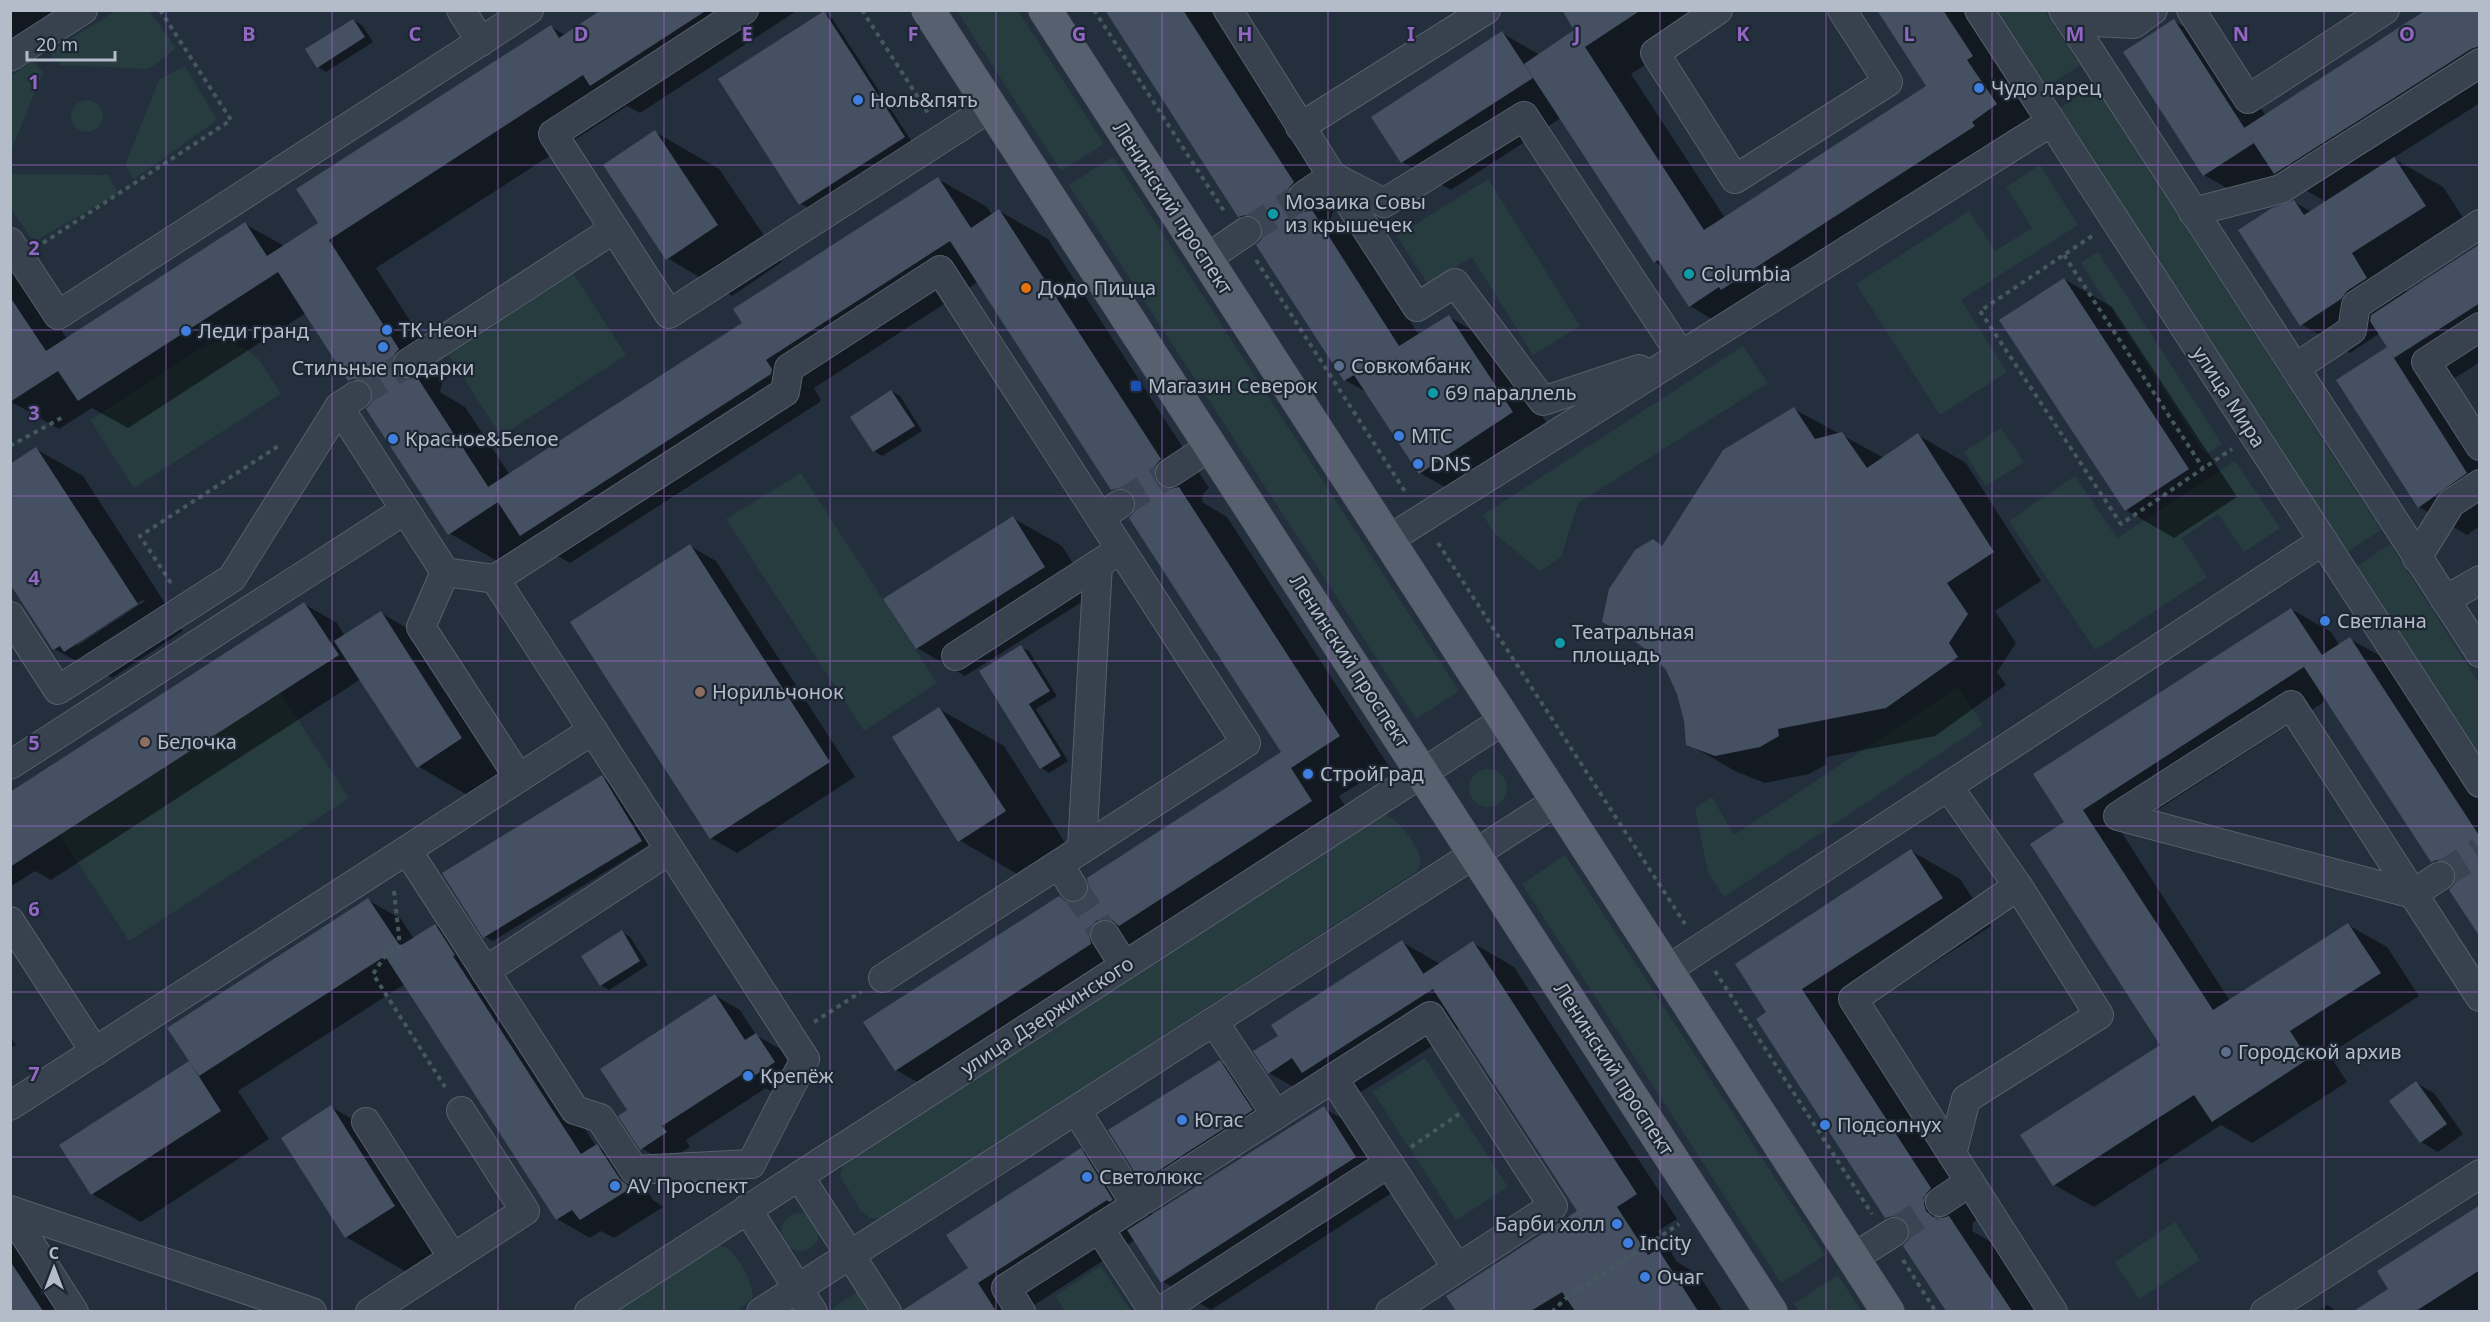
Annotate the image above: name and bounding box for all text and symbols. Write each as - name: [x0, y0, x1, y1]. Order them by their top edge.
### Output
- text: B: [242, 20, 256, 47]
- text: C: [409, 20, 422, 47]
- text: D: [574, 20, 588, 47]
- text: E: [741, 20, 753, 47]
- text: F: [908, 20, 918, 47]
- text: G: [1072, 20, 1086, 47]
- text: H: [1237, 20, 1253, 47]
- text: I: [1407, 20, 1415, 47]
- text: J: [1572, 20, 1580, 47]
- text: K: [1736, 20, 1750, 47]
- text: L: [1903, 20, 1915, 47]
- text: M: [2066, 20, 2084, 47]
- text: N: [2233, 20, 2249, 47]
- text: O: [2399, 20, 2415, 47]
- scale bar: [27, 24, 116, 62]
- text: 20 m: [36, 32, 78, 56]
- text: 1: [28, 68, 40, 95]
- place label: Чудо ларец: [1991, 74, 2102, 101]
- marker: Чудо ларец: [1972, 81, 1986, 95]
- place label: Ноль&пять: [870, 86, 978, 113]
- marker: Ноль&пять: [851, 93, 865, 107]
- street label: Ленинский проспект: [1107, 116, 1240, 300]
- place label: Мозаика Совы из крышечек: [1285, 188, 1426, 238]
- marker: Мозаика Совы из крышечек: [1266, 207, 1280, 221]
- text: 2: [28, 234, 40, 261]
- place label: Columbia: [1701, 260, 1791, 287]
- marker: Columbia: [1682, 267, 1696, 281]
- place label: Додо Пицца: [1038, 274, 1156, 301]
- marker: Додо Пицца: [1019, 281, 1033, 295]
- place label: ТК Неон: [399, 316, 478, 343]
- place label: Леди гранд: [198, 317, 309, 344]
- marker: ТК Неон: [380, 323, 394, 337]
- marker: Леди гранд: [179, 324, 193, 338]
- marker: Стильные подарки: [376, 340, 390, 354]
- street label: улица Мира: [2187, 341, 2272, 453]
- place label: Совкомбанк: [1351, 352, 1471, 379]
- place label: Стильные подарки: [291, 354, 475, 381]
- marker: Совкомбанк: [1332, 359, 1346, 373]
- place label: Магазин Северок: [1148, 372, 1318, 399]
- marker: Магазин Северок: [1129, 379, 1143, 393]
- place label: 69 параллель: [1445, 379, 1577, 406]
- marker: 69 параллель: [1426, 386, 1440, 400]
- text: 3: [28, 399, 40, 426]
- place label: МТС: [1411, 422, 1453, 449]
- place label: Красное&Белое: [405, 425, 558, 452]
- marker: МТС: [1392, 429, 1406, 443]
- marker: Красное&Белое: [386, 432, 400, 446]
- place label: DNS: [1430, 450, 1471, 477]
- marker: DNS: [1411, 457, 1425, 471]
- text: 4: [28, 564, 40, 591]
- street label: Ленинский проспект: [1284, 569, 1417, 753]
- place label: Светлана: [2337, 607, 2427, 634]
- marker: Светлана: [2318, 614, 2332, 628]
- place label: Театральная площадь: [1572, 618, 1694, 668]
- marker: Театральная площадь: [1553, 636, 1567, 650]
- place label: Норильчонок: [712, 678, 844, 705]
- marker: Норильчонок: [693, 685, 707, 699]
- place label: Белочка: [157, 728, 237, 755]
- text: 5: [28, 729, 40, 756]
- marker: Белочка: [138, 735, 152, 749]
- place label: СтройГрад: [1320, 760, 1424, 787]
- marker: СтройГрад: [1301, 767, 1315, 781]
- text: 6: [28, 895, 40, 922]
- street label: улица Дзержинского: [955, 949, 1138, 1082]
- street label: Ленинский проспект: [1548, 977, 1681, 1161]
- place label: Городской архив: [2238, 1038, 2402, 1065]
- marker: Городской архив: [2219, 1045, 2233, 1059]
- text: 7: [28, 1060, 40, 1087]
- place label: Крепёж: [760, 1062, 834, 1089]
- marker: Крепёж: [741, 1069, 755, 1083]
- place label: Югас: [1194, 1106, 1244, 1133]
- place label: Подсолнух: [1837, 1111, 1942, 1138]
- marker: Югас: [1175, 1113, 1189, 1127]
- marker: Подсолнух: [1818, 1118, 1832, 1132]
- place label: Светолюкс: [1099, 1163, 1203, 1190]
- marker: Светолюкс: [1080, 1170, 1094, 1184]
- place label: AV Проспект: [627, 1172, 748, 1199]
- marker: AV Проспект: [608, 1179, 622, 1193]
- place label: Барби холл: [1495, 1210, 1605, 1237]
- marker: Барби холл: [1610, 1217, 1624, 1231]
- place label: Incity: [1640, 1229, 1692, 1256]
- marker: Incity: [1621, 1236, 1635, 1250]
- north arrow: [24, 1238, 84, 1298]
- text: С: [49, 1242, 59, 1264]
- place label: Очаг: [1657, 1263, 1704, 1290]
- marker: Очаг: [1638, 1270, 1652, 1284]

